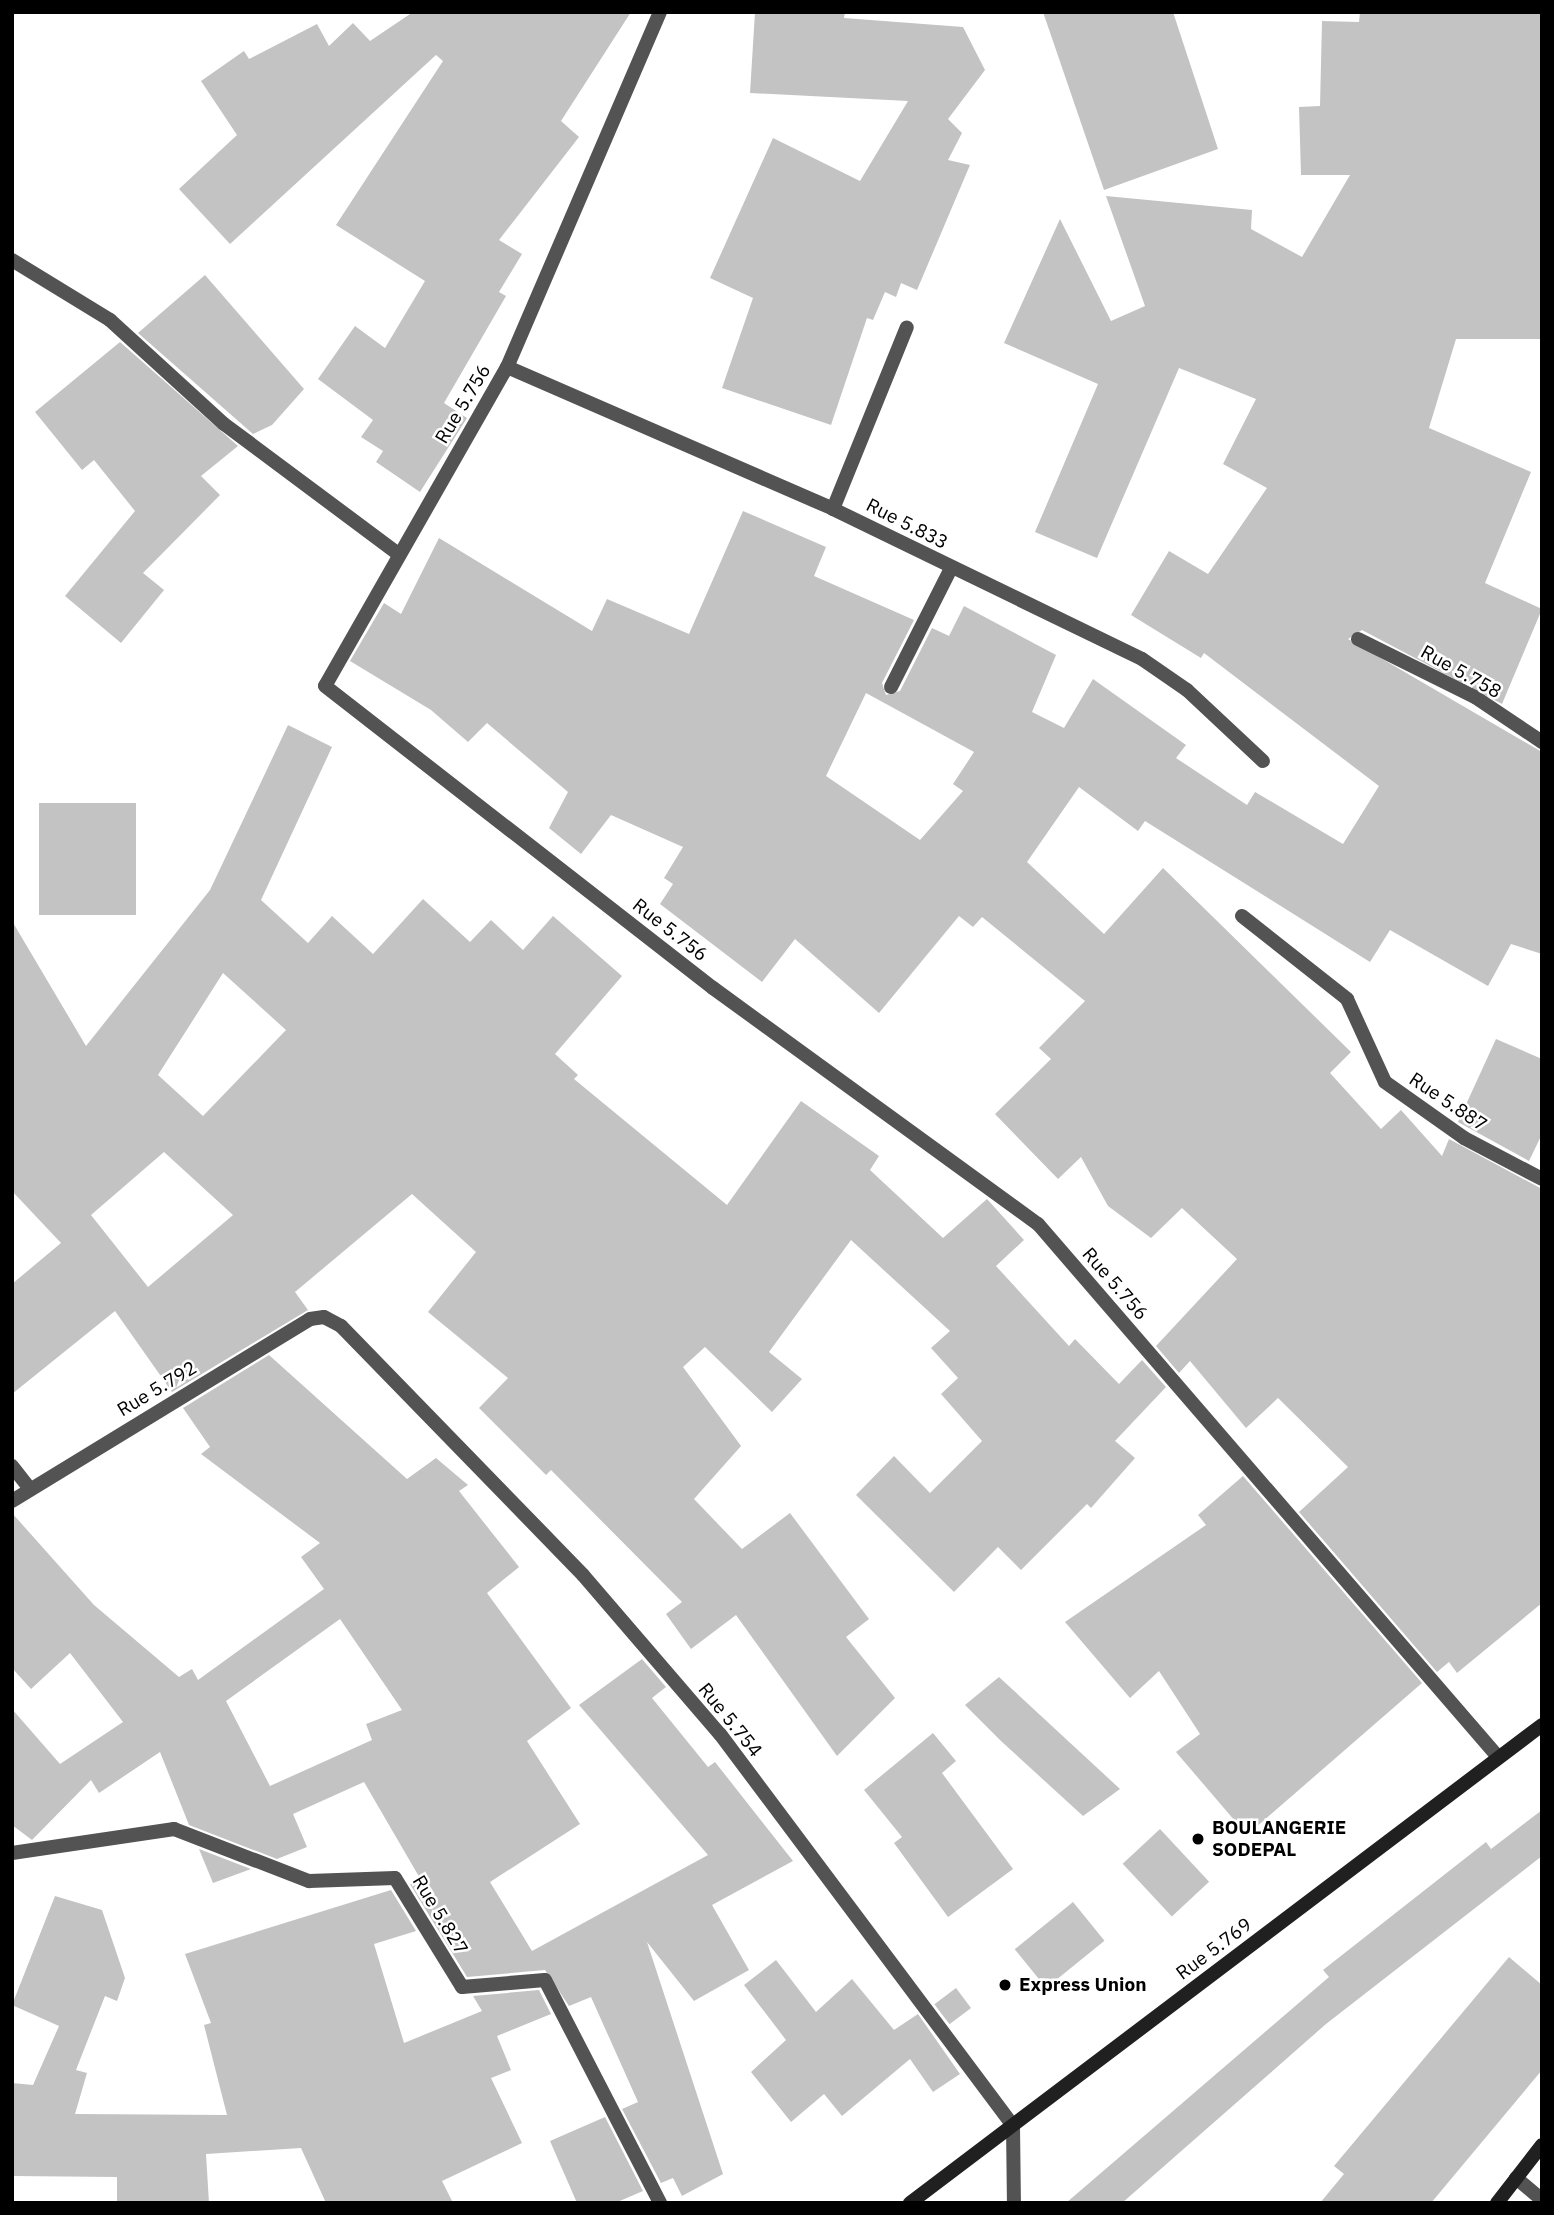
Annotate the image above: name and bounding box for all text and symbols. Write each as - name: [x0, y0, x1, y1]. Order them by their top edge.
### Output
- street label: Rue 5.756: [430, 360, 496, 448]
- street label: Rue 5.833: [862, 494, 952, 554]
- street label: Rue 5.758: [1417, 641, 1505, 703]
- street label: Rue 5.756: [628, 894, 712, 966]
- street label: Rue 5.887: [1405, 1068, 1491, 1136]
- street label: Rue 5.756: [1077, 1243, 1153, 1325]
- street label: Rue 5.792: [113, 1356, 201, 1422]
- street label: Rue 5.754: [693, 1678, 767, 1762]
- place label: BOULANGERIE SODEPAL: [1212, 1817, 1346, 1861]
- marker: BOULANGERIE SODEPAL: [1190, 1831, 1206, 1847]
- street label: Rue 5.827: [407, 1871, 473, 1959]
- street label: Rue 5.769: [1172, 1913, 1256, 1985]
- place label: Express Union: [1019, 1974, 1146, 1996]
- marker: Express Union: [997, 1977, 1013, 1993]

